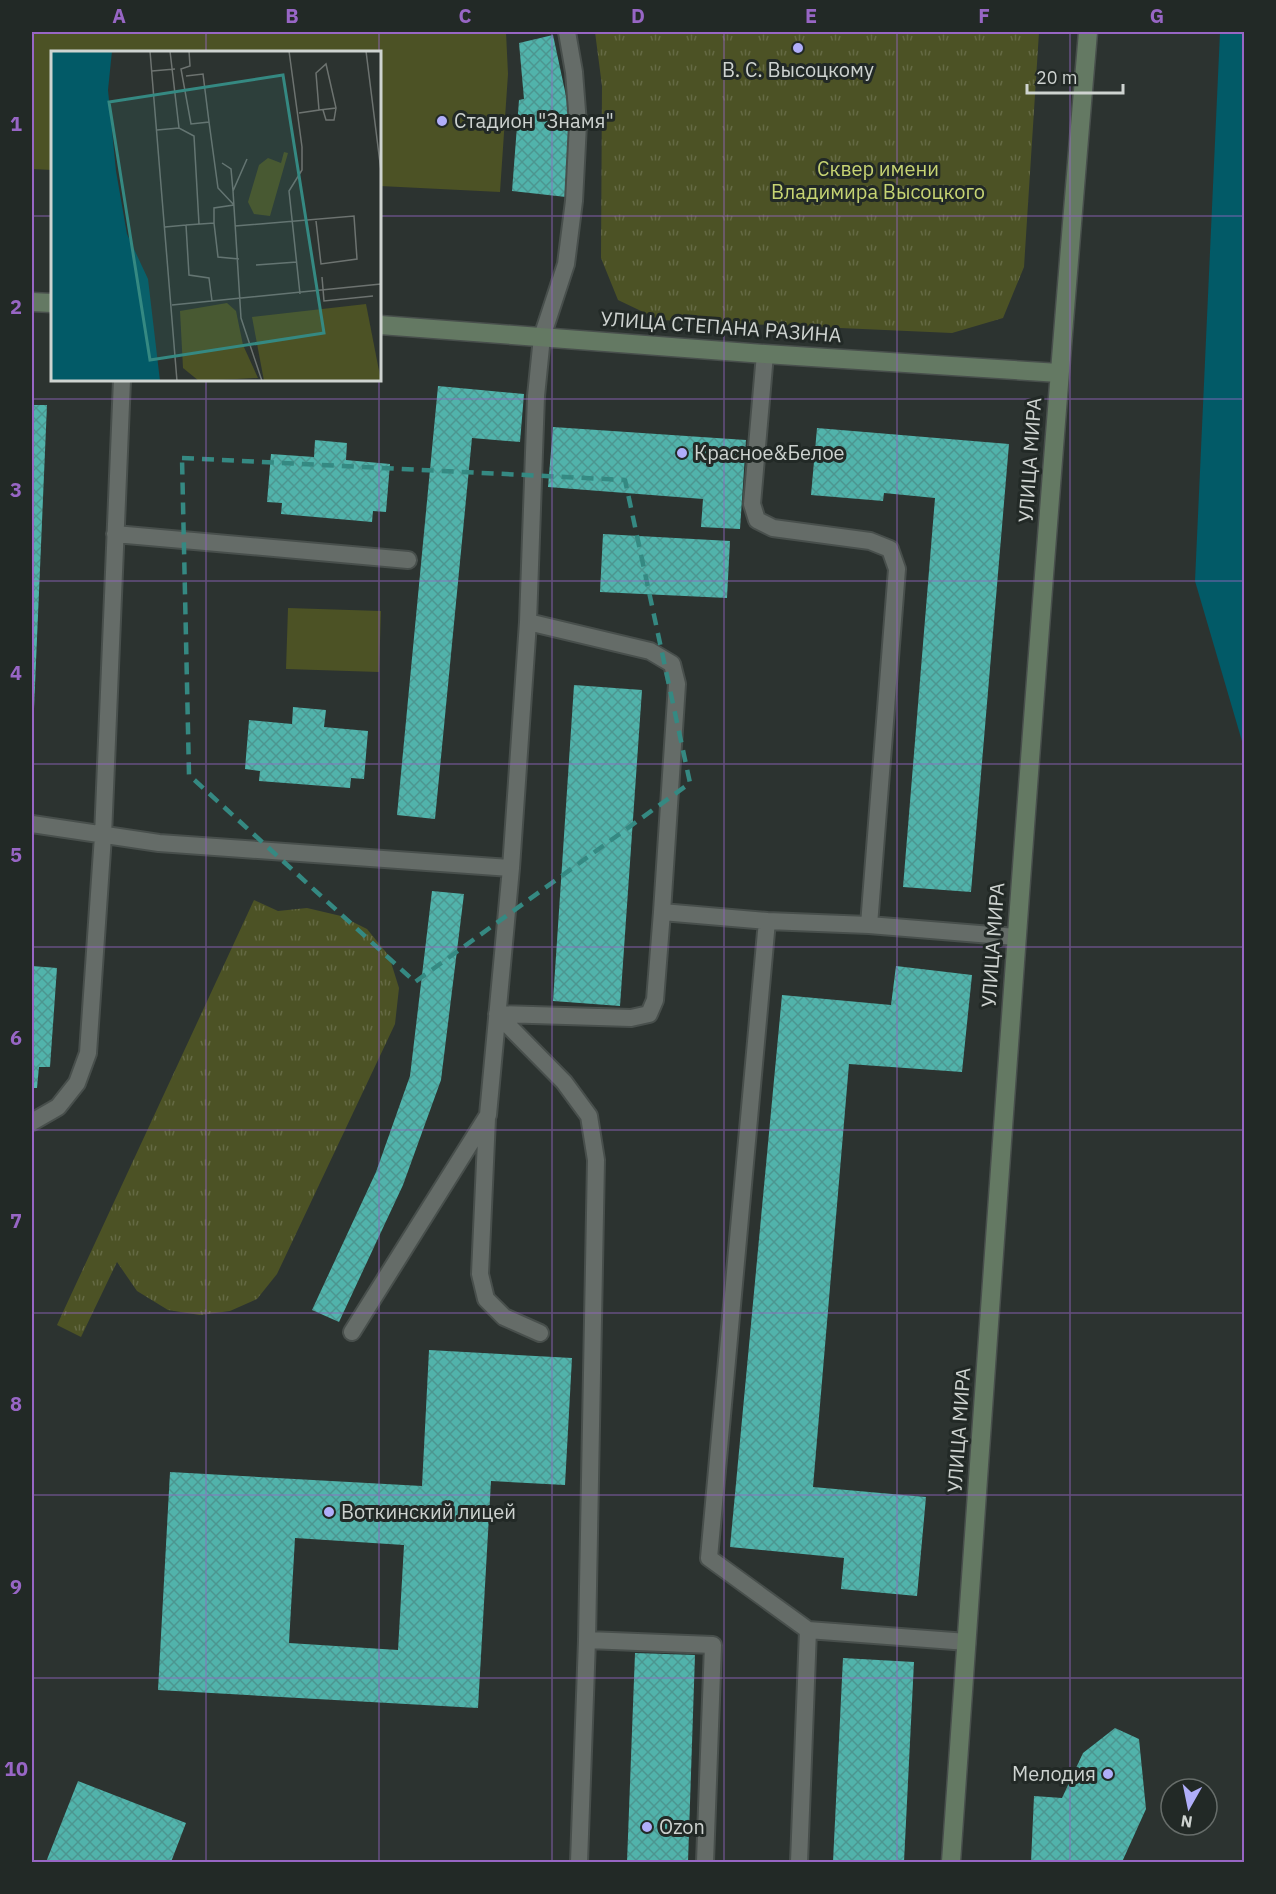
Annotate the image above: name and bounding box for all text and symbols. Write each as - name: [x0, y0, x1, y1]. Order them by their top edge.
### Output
- text: A: [112, 2, 126, 29]
- text: B: [285, 2, 299, 29]
- text: C: [458, 2, 472, 29]
- text: D: [631, 2, 645, 29]
- text: E: [805, 2, 817, 29]
- text: F: [978, 2, 990, 29]
- text: G: [1150, 2, 1164, 29]
- marker: В. С. Высоцкому: [791, 41, 805, 55]
- inset map: [51, 51, 381, 381]
- place label: В. С. Высоцкому: [722, 56, 874, 83]
- scale bar: [1027, 57, 1123, 95]
- text: 20 m: [1036, 66, 1078, 89]
- place label: Стадион "Знамя": [454, 107, 614, 134]
- text: 1: [10, 110, 22, 137]
- marker: Стадион "Знамя": [435, 114, 449, 128]
- park label: Сквер имени Владимира Высоцкого: [771, 155, 985, 205]
- text: 2: [10, 293, 22, 320]
- street label: УЛИЦА СТЕПАНА РАЗИНА: [600, 305, 843, 348]
- street label: УЛИЦА МИРА: [1012, 396, 1047, 523]
- place label: Красное&Белое: [694, 439, 845, 466]
- marker: Красное&Белое: [675, 446, 689, 460]
- text: 3: [10, 476, 22, 503]
- text: 4: [10, 659, 22, 686]
- text: 5: [10, 841, 22, 868]
- street label: УЛИЦА МИРА: [975, 881, 1010, 1008]
- text: 6: [10, 1024, 22, 1051]
- text: 7: [10, 1207, 22, 1234]
- street label: УЛИЦА МИРА: [941, 1366, 976, 1493]
- text: 8: [10, 1390, 22, 1417]
- place label: Воткинский лицей: [341, 1498, 516, 1525]
- marker: Воткинский лицей: [322, 1505, 336, 1519]
- text: 9: [10, 1573, 22, 1600]
- text: 10: [4, 1755, 28, 1782]
- place label: Мелодия: [1012, 1760, 1096, 1787]
- marker: Мелодия: [1101, 1767, 1115, 1781]
- north arrow: [1159, 1777, 1219, 1837]
- text: N: [1179, 1811, 1194, 1833]
- place label: Ozon: [659, 1813, 705, 1840]
- marker: Ozon: [640, 1820, 654, 1834]

